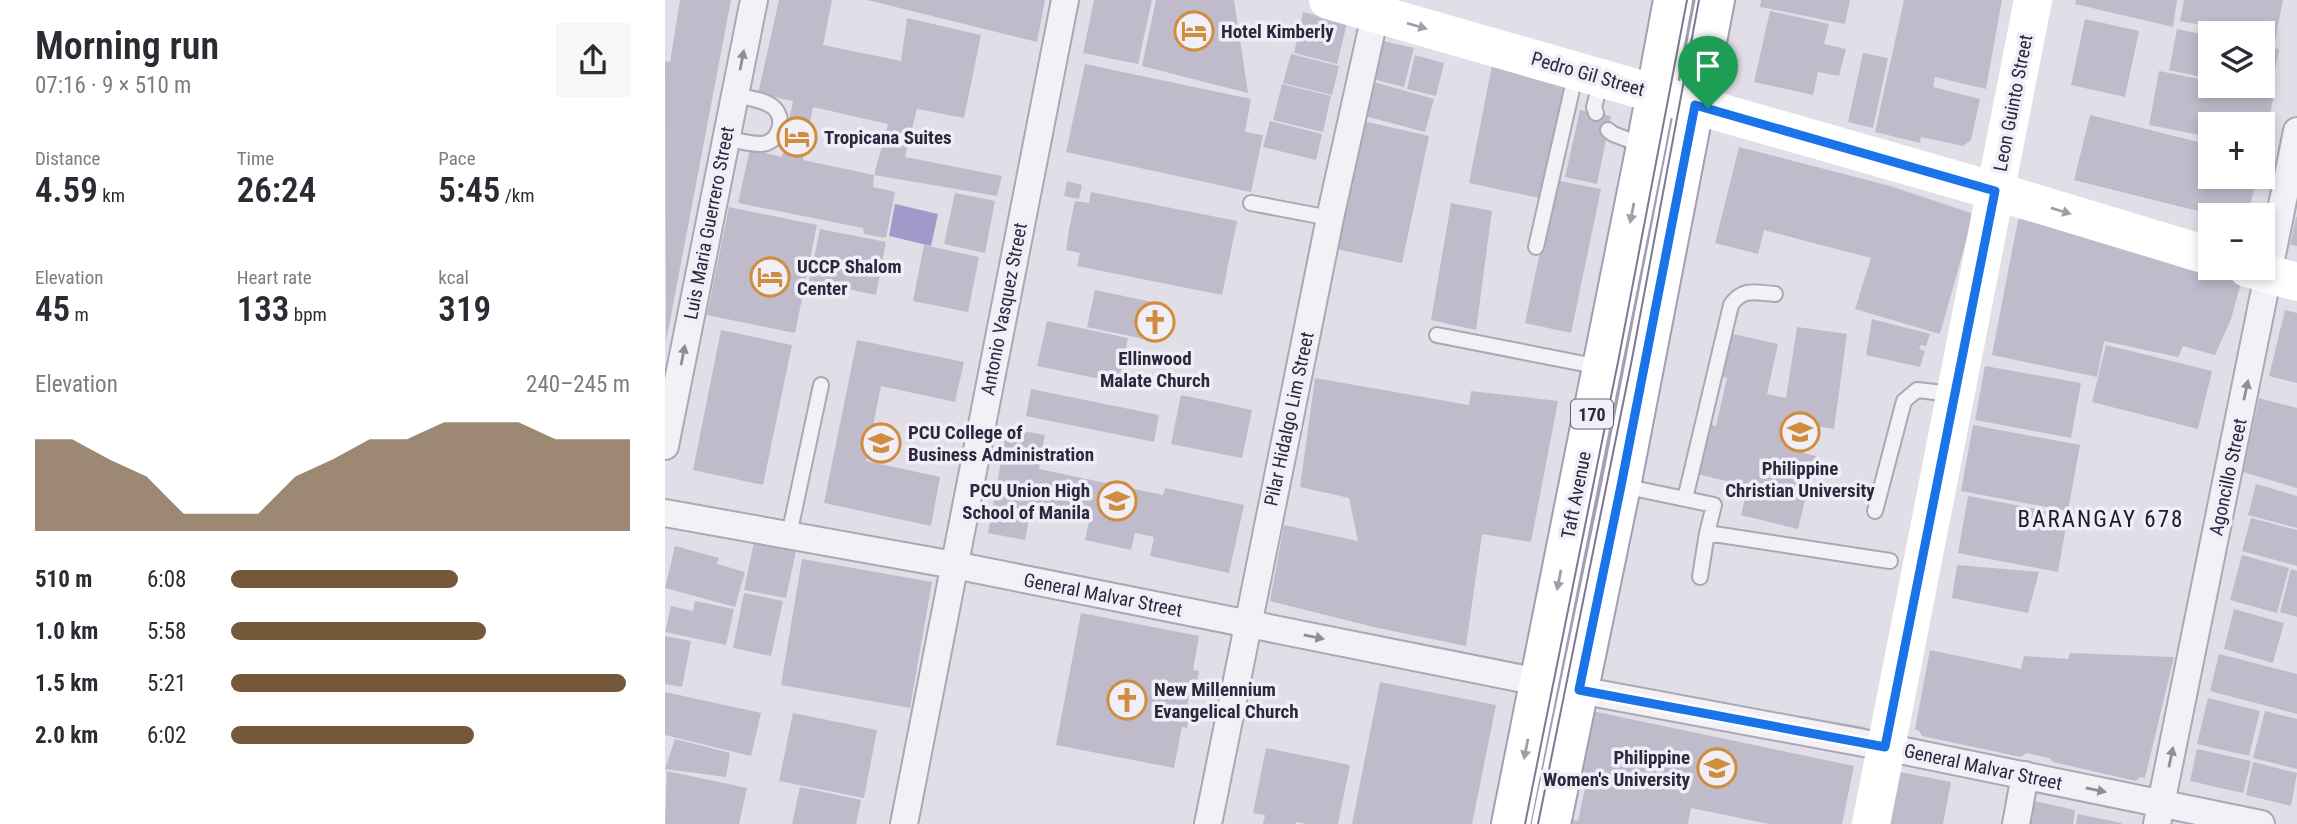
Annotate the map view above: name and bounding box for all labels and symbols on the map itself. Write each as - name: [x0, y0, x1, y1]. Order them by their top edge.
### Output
- hotel icon: Hotel Kimberly: [1173, 10, 1215, 52]
- place label: Hotel Kimberly: [1221, 20, 1334, 43]
- one-way arrow: [1406, 21, 1428, 32]
- street label: Leon Guinto Street: [1988, 33, 2038, 173]
- pin: [1678, 36, 1738, 108]
- street label: Pedro Gil Street: [1529, 47, 1647, 101]
- one-way arrow: [737, 49, 748, 71]
- hotel icon: Tropicana Suites: [776, 116, 818, 158]
- street label: Luis Maria Guerrero Street: [679, 125, 739, 321]
- place label: Tropicana Suites: [824, 126, 952, 149]
- one-way arrow: [1627, 202, 1638, 224]
- one-way arrow: [2050, 206, 2071, 216]
- street label: Antonio Vasquez Street: [976, 221, 1032, 397]
- place label: UCCP Shalom Center: [797, 255, 902, 300]
- hotel icon: UCCP Shalom Center: [749, 256, 791, 298]
- church icon: Ellinwood Malate Church: [1134, 301, 1176, 343]
- street label: Pilar Hidalgo Lim Street: [1259, 330, 1319, 508]
- one-way arrow: [678, 344, 689, 366]
- place label: Ellinwood Malate Church: [1100, 347, 1210, 392]
- one-way arrow: [2240, 379, 2251, 401]
- road number: 170: [1571, 400, 1613, 428]
- school or university icon: Philippine Christian University: [1779, 411, 1821, 453]
- street label: Agoncillo Street: [2204, 416, 2252, 538]
- place label: PCU College of Business Administration: [908, 421, 1094, 466]
- school or university icon: PCU College of Business Administration: [860, 422, 902, 464]
- street label: Taft Avenue: [1556, 449, 1596, 541]
- place label: Philippine Christian University: [1725, 457, 1875, 502]
- place label: PCU Union High School of Manila: [962, 479, 1090, 524]
- school or university icon: PCU Union High School of Manila: [1096, 480, 1138, 522]
- district label: BARANGAY 678: [2018, 506, 2184, 533]
- street label: General Malvar Street: [1022, 568, 1184, 622]
- one-way arrow: [1554, 569, 1565, 591]
- one-way arrow: [1303, 632, 1325, 643]
- place label: New Millennium Evangelical Church: [1154, 678, 1299, 723]
- church icon: New Millennium Evangelical Church: [1106, 679, 1148, 721]
- one-way arrow: [1520, 738, 1531, 760]
- street label: General Malvar Street: [1902, 739, 2064, 795]
- place label: Philippine Women's University: [1543, 746, 1691, 791]
- one-way arrow: [2165, 746, 2176, 768]
- school or university icon: Philippine Women's University: [1696, 747, 1738, 789]
- one-way arrow: [2085, 785, 2107, 796]

